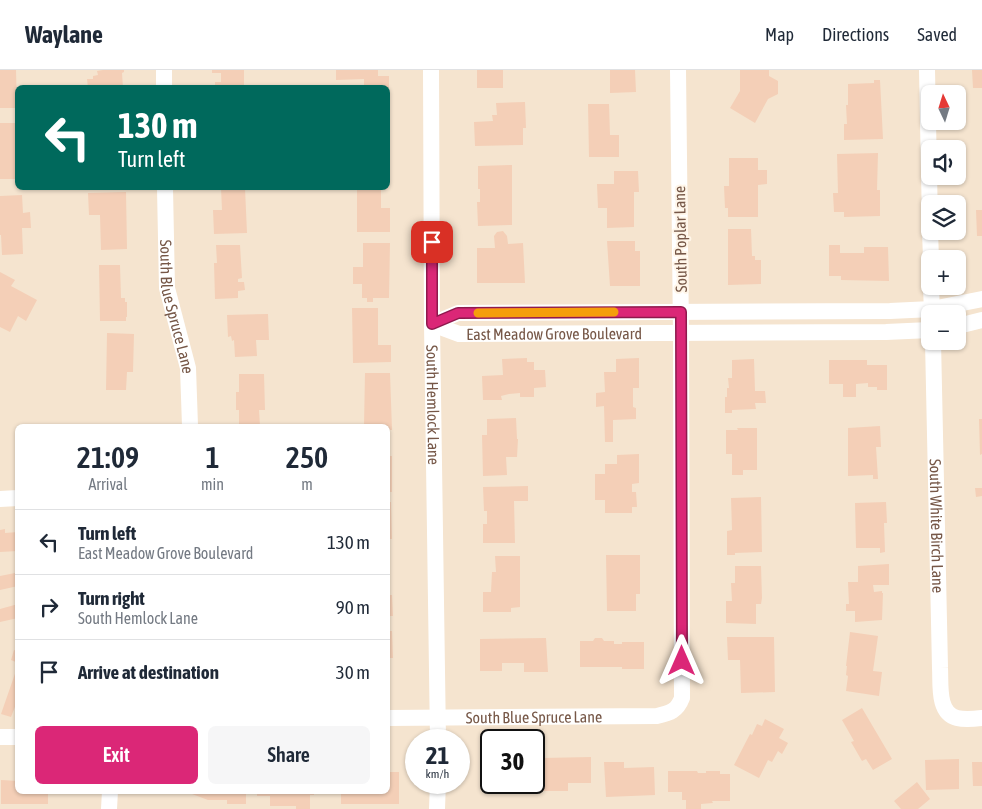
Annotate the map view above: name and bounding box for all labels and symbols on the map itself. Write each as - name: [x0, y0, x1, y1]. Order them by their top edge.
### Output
- north arrow: [921, 85, 966, 130]
- street label: South Poplar Lane: [670, 186, 691, 292]
- pin: [411, 221, 453, 263]
- street label: South Blue Spruce Lane: [157, 240, 197, 374]
- street label: East Meadow Grove Boulevard: [466, 324, 642, 343]
- street label: South Hemlock Lane: [423, 345, 443, 465]
- street label: South White Birch Lane: [927, 459, 947, 593]
- position arrow: [655, 634, 707, 686]
- street label: South Blue Spruce Lane: [466, 707, 602, 727]
- speed limit sign: 30: [480, 729, 545, 794]

